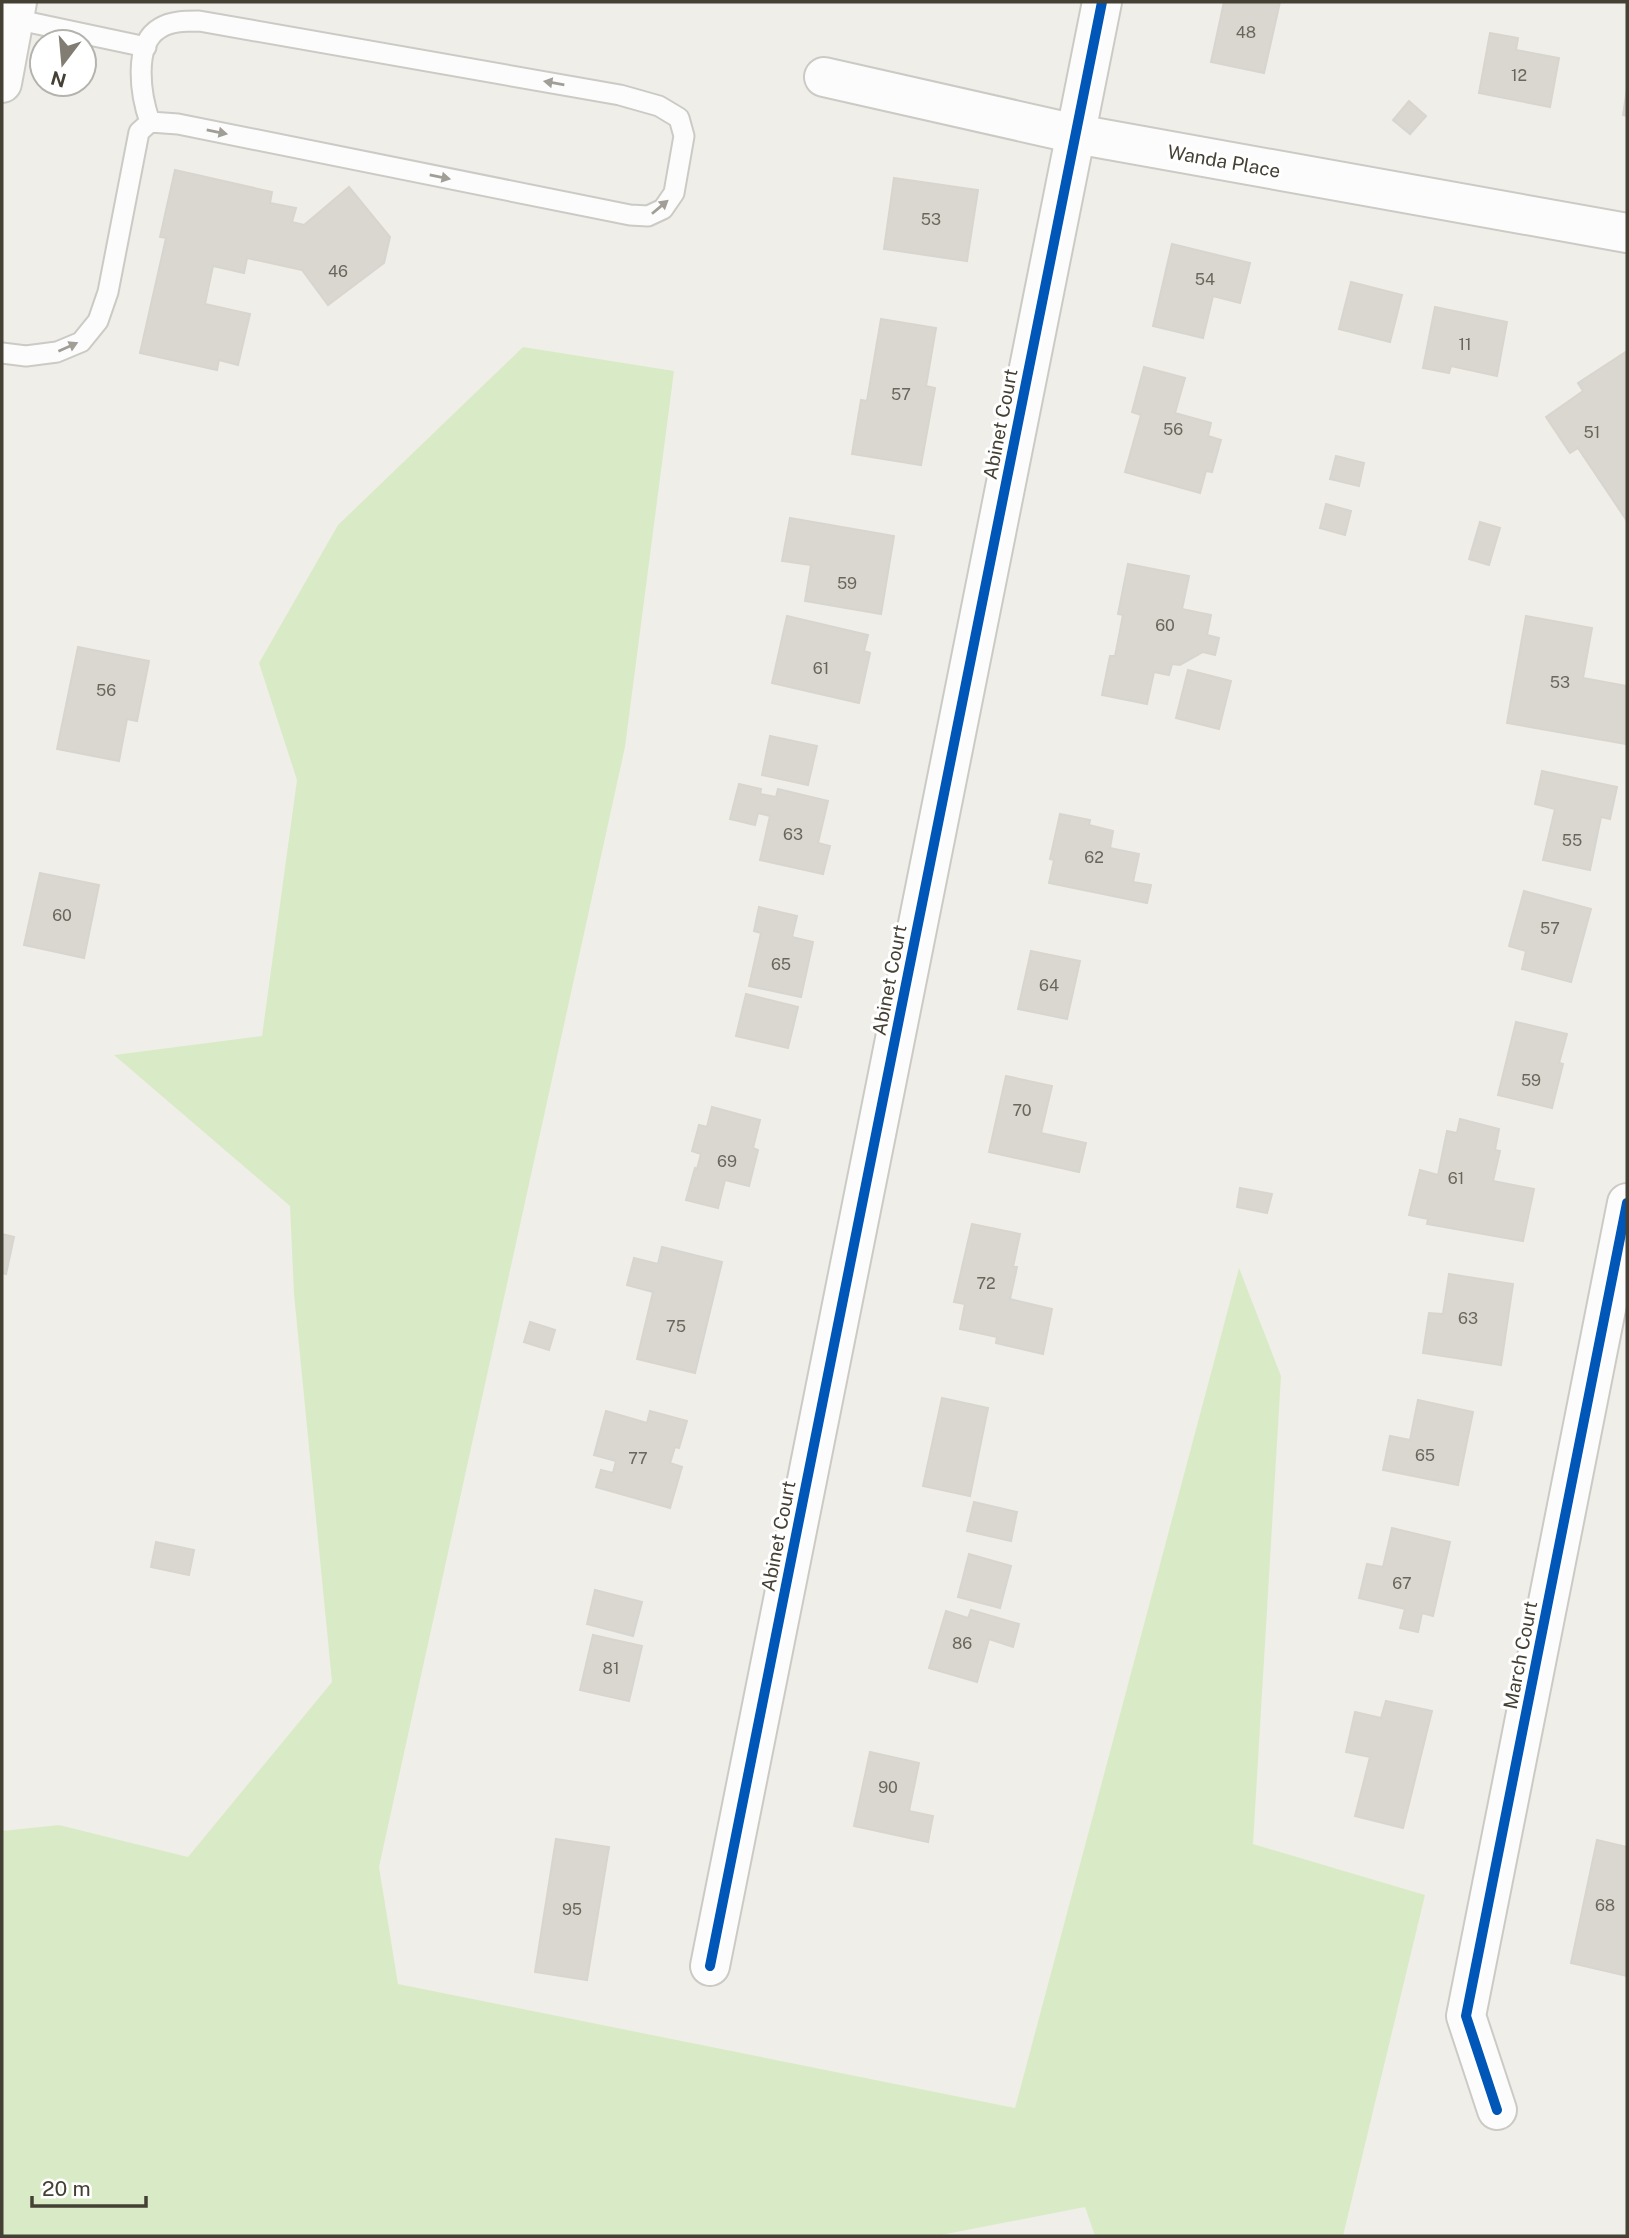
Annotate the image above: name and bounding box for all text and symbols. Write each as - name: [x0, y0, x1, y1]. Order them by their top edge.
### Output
- house number: 48: [1236, 23, 1256, 42]
- north arrow: [28, 28, 98, 98]
- house number: 12: [1511, 66, 1527, 85]
- text: N: [48, 67, 68, 92]
- one-way arrow: [543, 78, 565, 89]
- one-way arrow: [206, 127, 228, 138]
- street label: Wanda Place: [1166, 140, 1282, 182]
- one-way arrow: [429, 172, 451, 183]
- one-way arrow: [651, 200, 669, 215]
- house number: 53: [921, 210, 941, 229]
- house number: 46: [328, 262, 348, 281]
- house number: 54: [1195, 270, 1215, 289]
- house number: 11: [1458, 335, 1472, 354]
- one-way arrow: [58, 341, 79, 352]
- street label: Abinet Court: [978, 367, 1022, 481]
- house number: 57: [891, 385, 911, 404]
- house number: 56: [1163, 420, 1183, 439]
- house number: 51: [1584, 423, 1600, 442]
- house number: 59: [837, 574, 857, 593]
- house number: 60: [1155, 616, 1175, 635]
- house number: 61: [813, 659, 829, 678]
- house number: 53: [1550, 673, 1570, 692]
- house number: 56: [96, 681, 116, 700]
- house number: 63: [783, 825, 803, 844]
- house number: 55: [1562, 831, 1582, 850]
- house number: 62: [1084, 848, 1104, 867]
- house number: 60: [52, 906, 72, 925]
- house number: 57: [1540, 919, 1560, 938]
- street label: Abinet Court: [867, 923, 911, 1037]
- house number: 65: [771, 955, 791, 974]
- house number: 64: [1039, 976, 1059, 995]
- house number: 59: [1521, 1071, 1541, 1090]
- house number: 70: [1012, 1101, 1032, 1120]
- house number: 69: [717, 1152, 737, 1171]
- house number: 61: [1448, 1169, 1464, 1188]
- house number: 72: [976, 1274, 996, 1293]
- house number: 63: [1458, 1309, 1478, 1328]
- house number: 75: [666, 1317, 686, 1336]
- house number: 65: [1415, 1446, 1435, 1465]
- house number: 77: [628, 1449, 648, 1468]
- street label: Abinet Court: [756, 1479, 800, 1593]
- house number: 67: [1392, 1574, 1412, 1593]
- street label: March Court: [1499, 1599, 1541, 1711]
- house number: 86: [952, 1634, 972, 1653]
- house number: 81: [603, 1659, 619, 1678]
- house number: 90: [878, 1778, 898, 1797]
- house number: 68: [1595, 1896, 1615, 1915]
- house number: 95: [562, 1900, 582, 1919]
- scale bar: [32, 2164, 145, 2208]
- text: 20 m: [42, 2176, 91, 2201]

